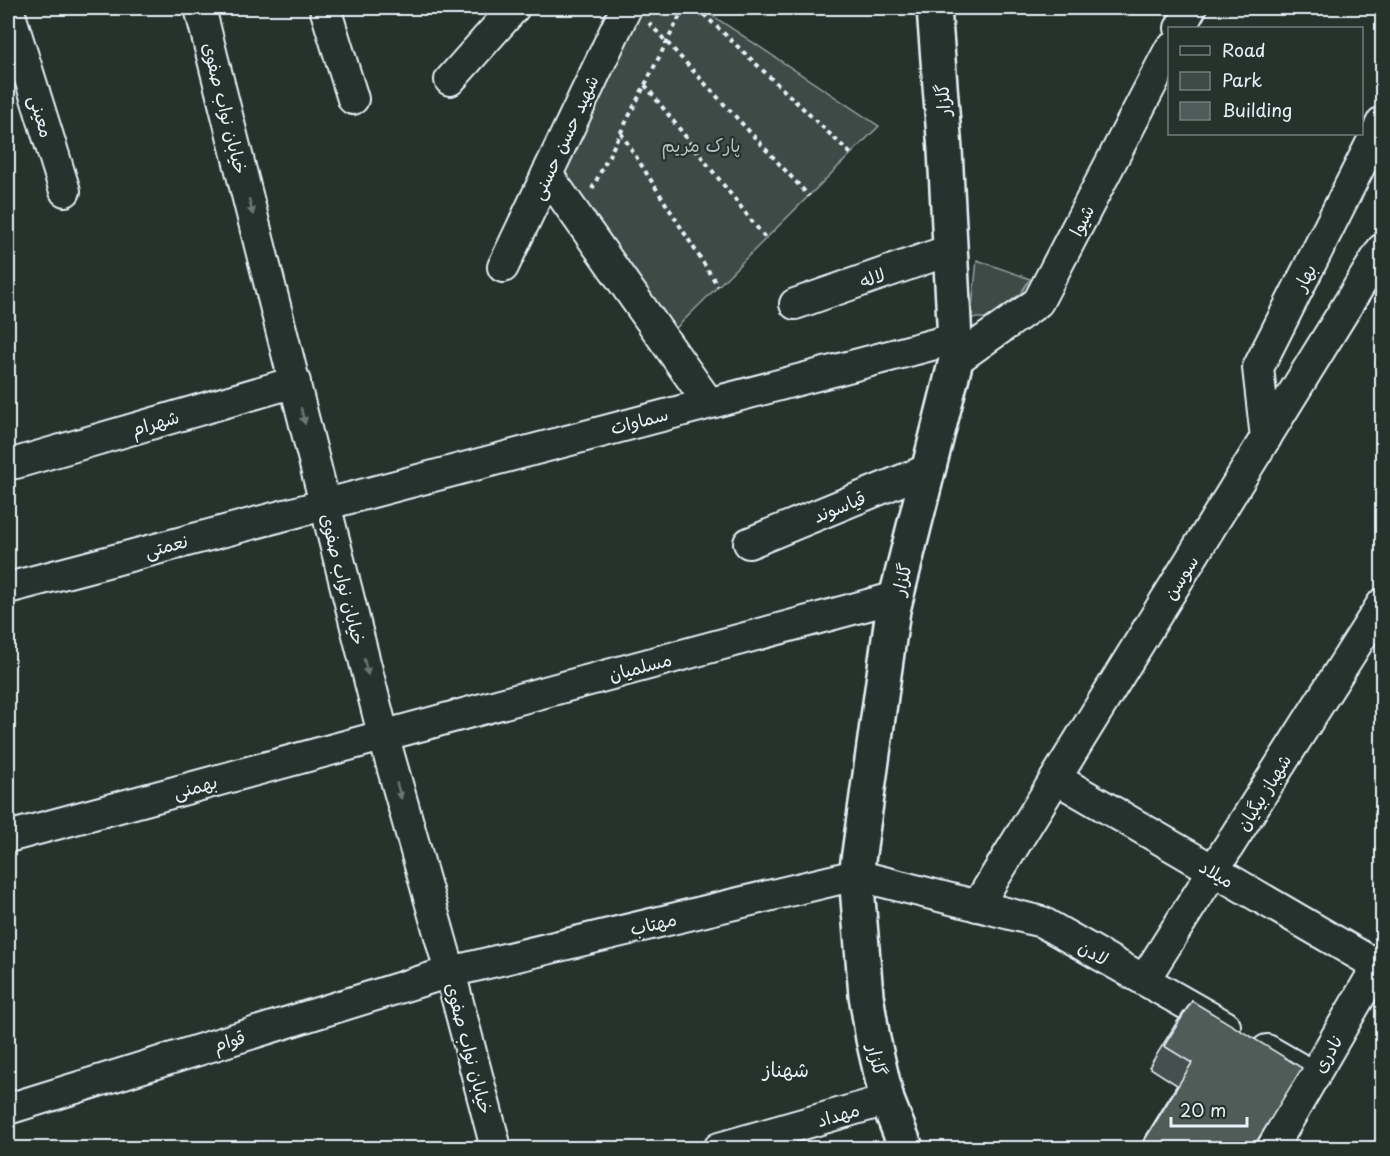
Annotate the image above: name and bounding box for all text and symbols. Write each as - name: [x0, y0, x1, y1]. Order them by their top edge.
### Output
- legend: [1168, 27, 1363, 135]
- text: Road: [1222, 36, 1266, 63]
- street label: خیابان نواب صفوی: [197, 39, 255, 177]
- text: Park: [1222, 66, 1262, 93]
- street label: شهید حسن حسنی: [523, 70, 605, 204]
- street label: گلزار: [927, 83, 957, 119]
- street label: معینی: [23, 91, 61, 141]
- text: Building: [1222, 96, 1292, 123]
- park label: پارک مریم: [662, 131, 740, 160]
- one-way arrow: [246, 198, 256, 216]
- street label: شیوا: [1062, 200, 1100, 240]
- street label: بهار: [1285, 259, 1322, 297]
- street label: لاله: [856, 260, 888, 294]
- street label: سماوات: [607, 399, 671, 441]
- street label: شهرام: [128, 402, 183, 444]
- one-way arrow: [299, 407, 309, 425]
- street label: قیاسوند: [809, 483, 869, 529]
- street label: خیابان نواب صفوی: [315, 510, 373, 648]
- street label: نعمتی: [141, 526, 191, 564]
- street label: سوسن: [1156, 549, 1204, 605]
- street label: گلزار: [884, 560, 918, 600]
- street label: مسلمیان: [605, 645, 675, 687]
- one-way arrow: [361, 657, 371, 676]
- street label: شهباز بیگیان: [1229, 748, 1297, 836]
- street label: بهمنی: [170, 767, 220, 805]
- one-way arrow: [394, 782, 404, 800]
- street label: میلاد: [1195, 852, 1239, 894]
- street label: مهتاب: [627, 905, 679, 941]
- street label: لادن: [1074, 933, 1114, 971]
- street label: خیابان نواب صفوی: [440, 979, 500, 1117]
- street label: قوام: [210, 1022, 249, 1060]
- street label: نادری: [1305, 1029, 1349, 1077]
- street label: گلزار: [861, 1039, 895, 1079]
- district label: شهناز: [761, 1054, 809, 1084]
- scale bar: [1171, 1090, 1248, 1128]
- street label: مهداد: [813, 1095, 863, 1133]
- text: 20 m: [1180, 1096, 1226, 1123]

